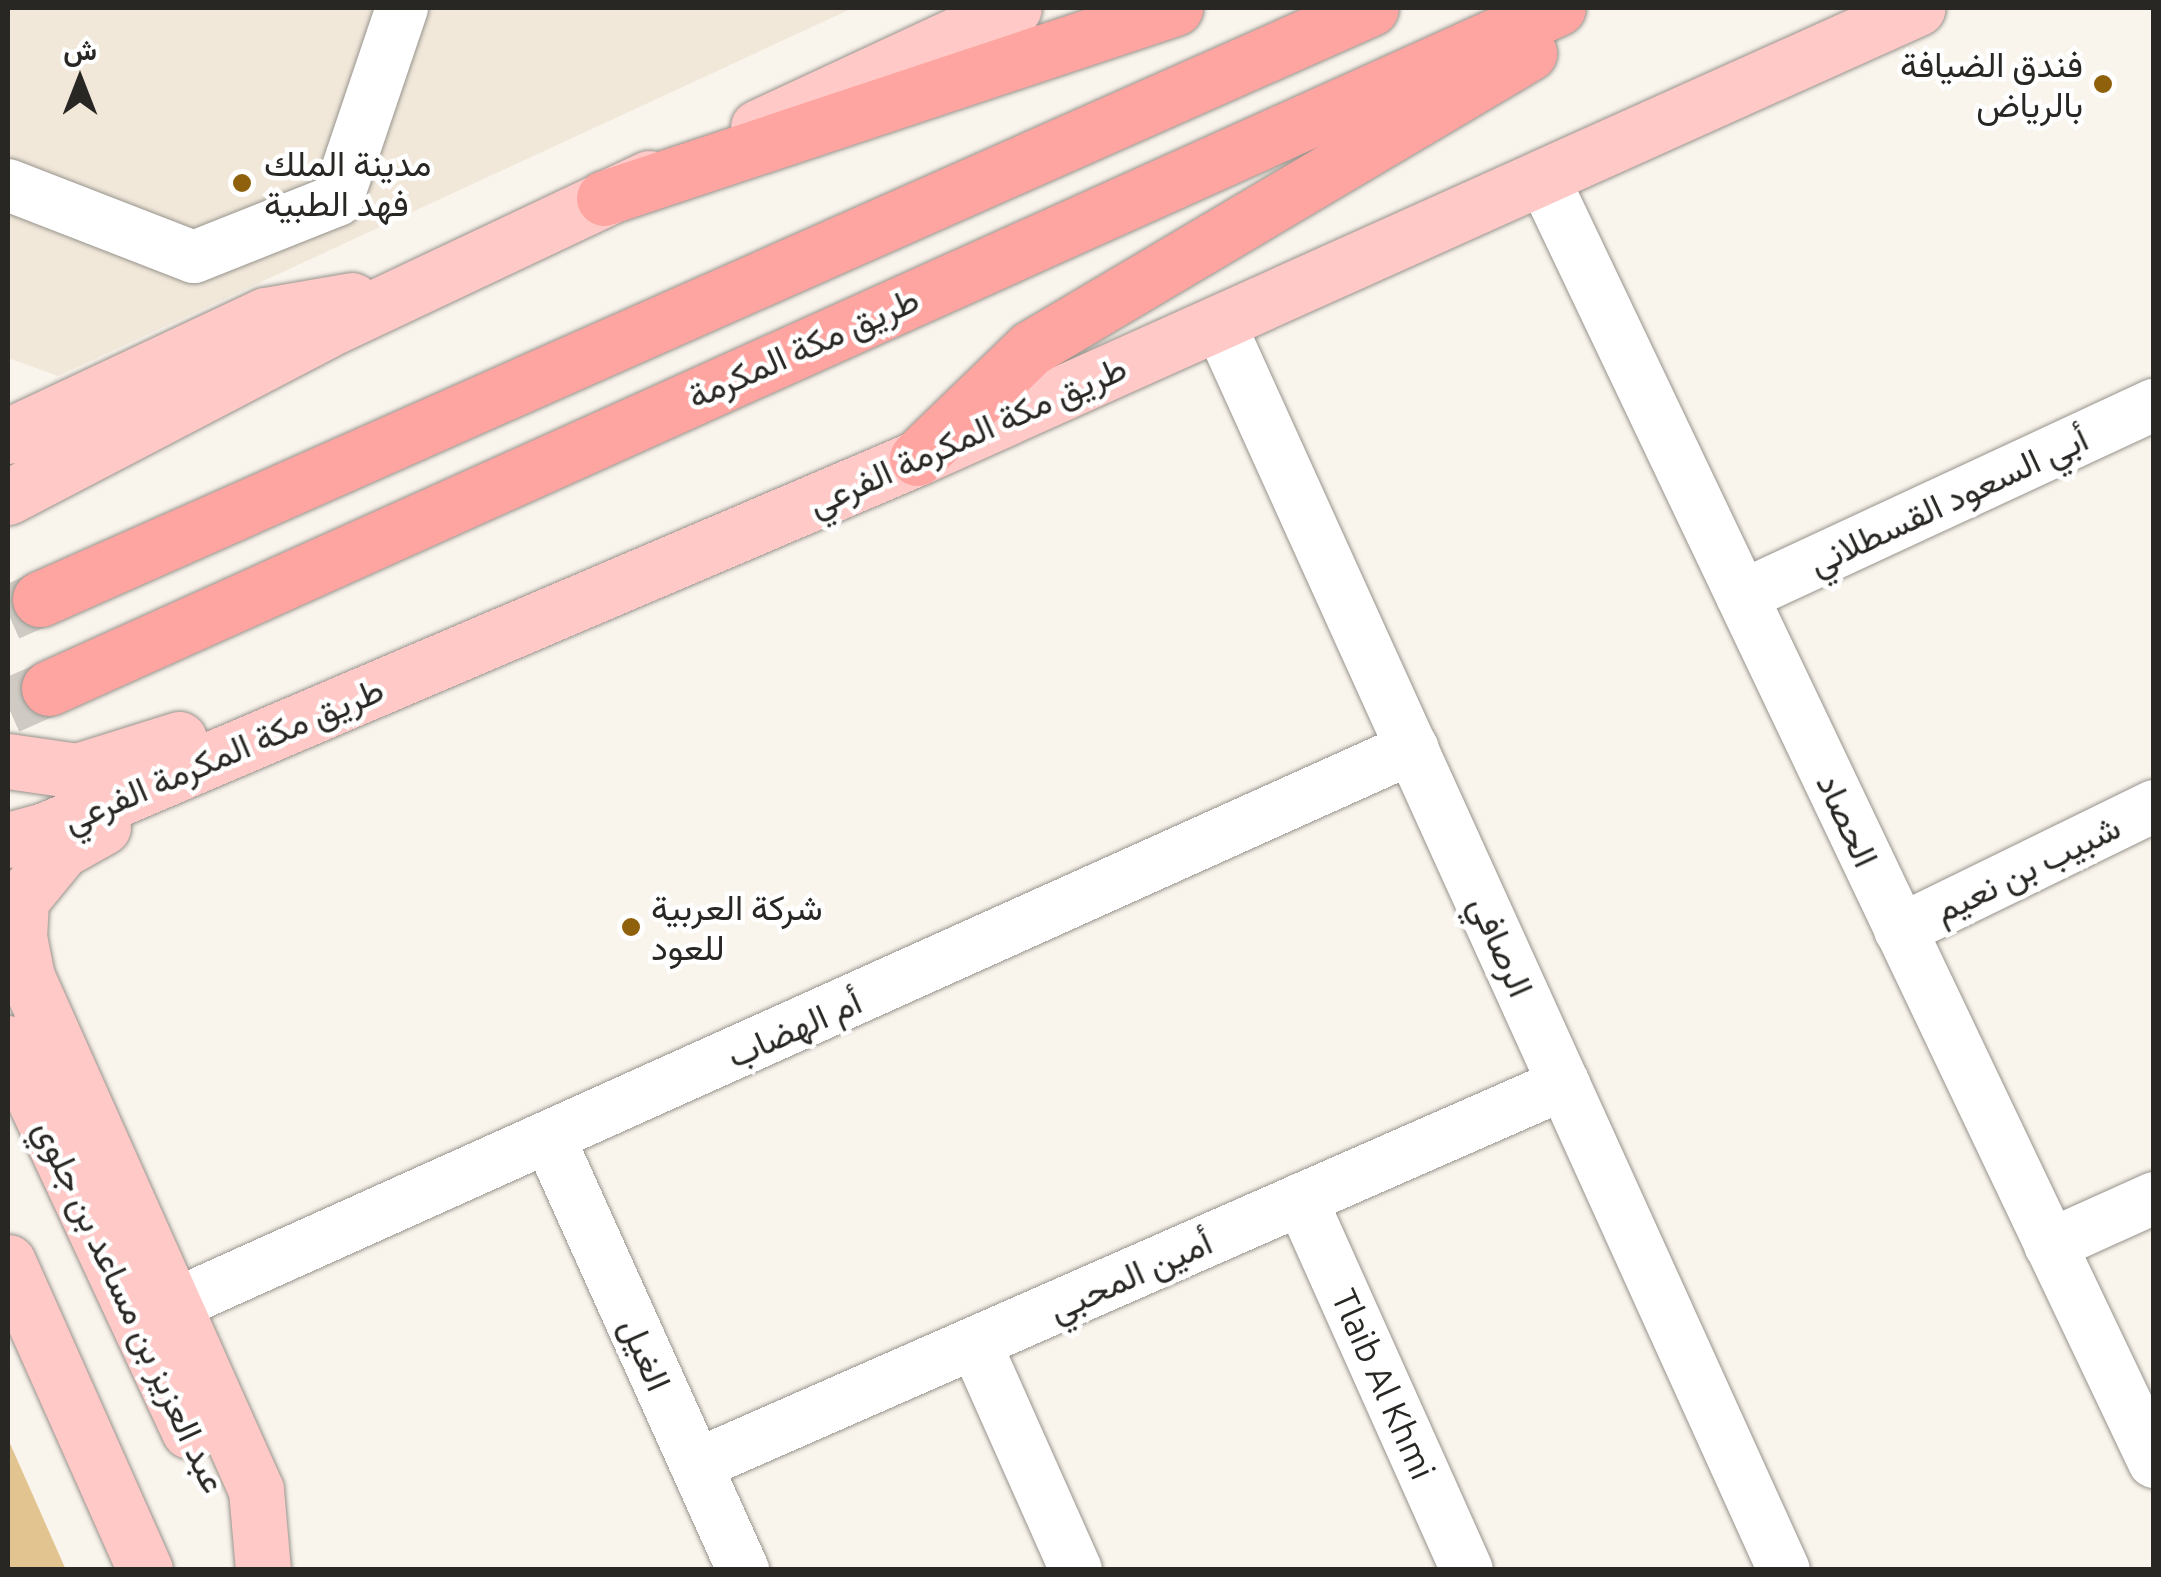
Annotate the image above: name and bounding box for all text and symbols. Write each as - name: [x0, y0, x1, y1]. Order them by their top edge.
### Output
- north arrow: [30, 30, 130, 130]
- text: ش: [63, 34, 97, 65]
- place label: فندق الضيافة بالرياض: [1900, 43, 2083, 125]
- marker: فندق الضيافة بالرياض: [2092, 73, 2114, 95]
- place label: مدينة الملك فهد الطبية: [264, 142, 431, 224]
- marker: مدينة الملك فهد الطبية: [229, 170, 255, 196]
- street label: طريق مكة المكرمة: [681, 277, 925, 417]
- street label: طريق مكة المكرمة الفرعي: [801, 346, 1133, 524]
- street label: أبي السعود القسطلاني: [1802, 417, 2094, 583]
- street label: طريق مكة المكرمة الفرعي: [56, 667, 390, 841]
- street label: الحصاد: [1808, 767, 1888, 873]
- street label: شبيب بن نعيم: [1927, 805, 2127, 931]
- place label: شركة العربية للعود: [651, 886, 823, 968]
- street label: الرصافي: [1461, 889, 1543, 1003]
- marker: شركة العربية للعود: [620, 916, 642, 938]
- street label: أم الهضاب: [720, 980, 868, 1076]
- street label: عبد العزيز بن مساعد بن جلوي: [26, 1113, 236, 1499]
- street label: أمين المحبي: [1042, 1220, 1218, 1330]
- street label: Tlaib Al Khmi: [1323, 1282, 1445, 1486]
- street label: الغيل: [611, 1311, 681, 1397]

